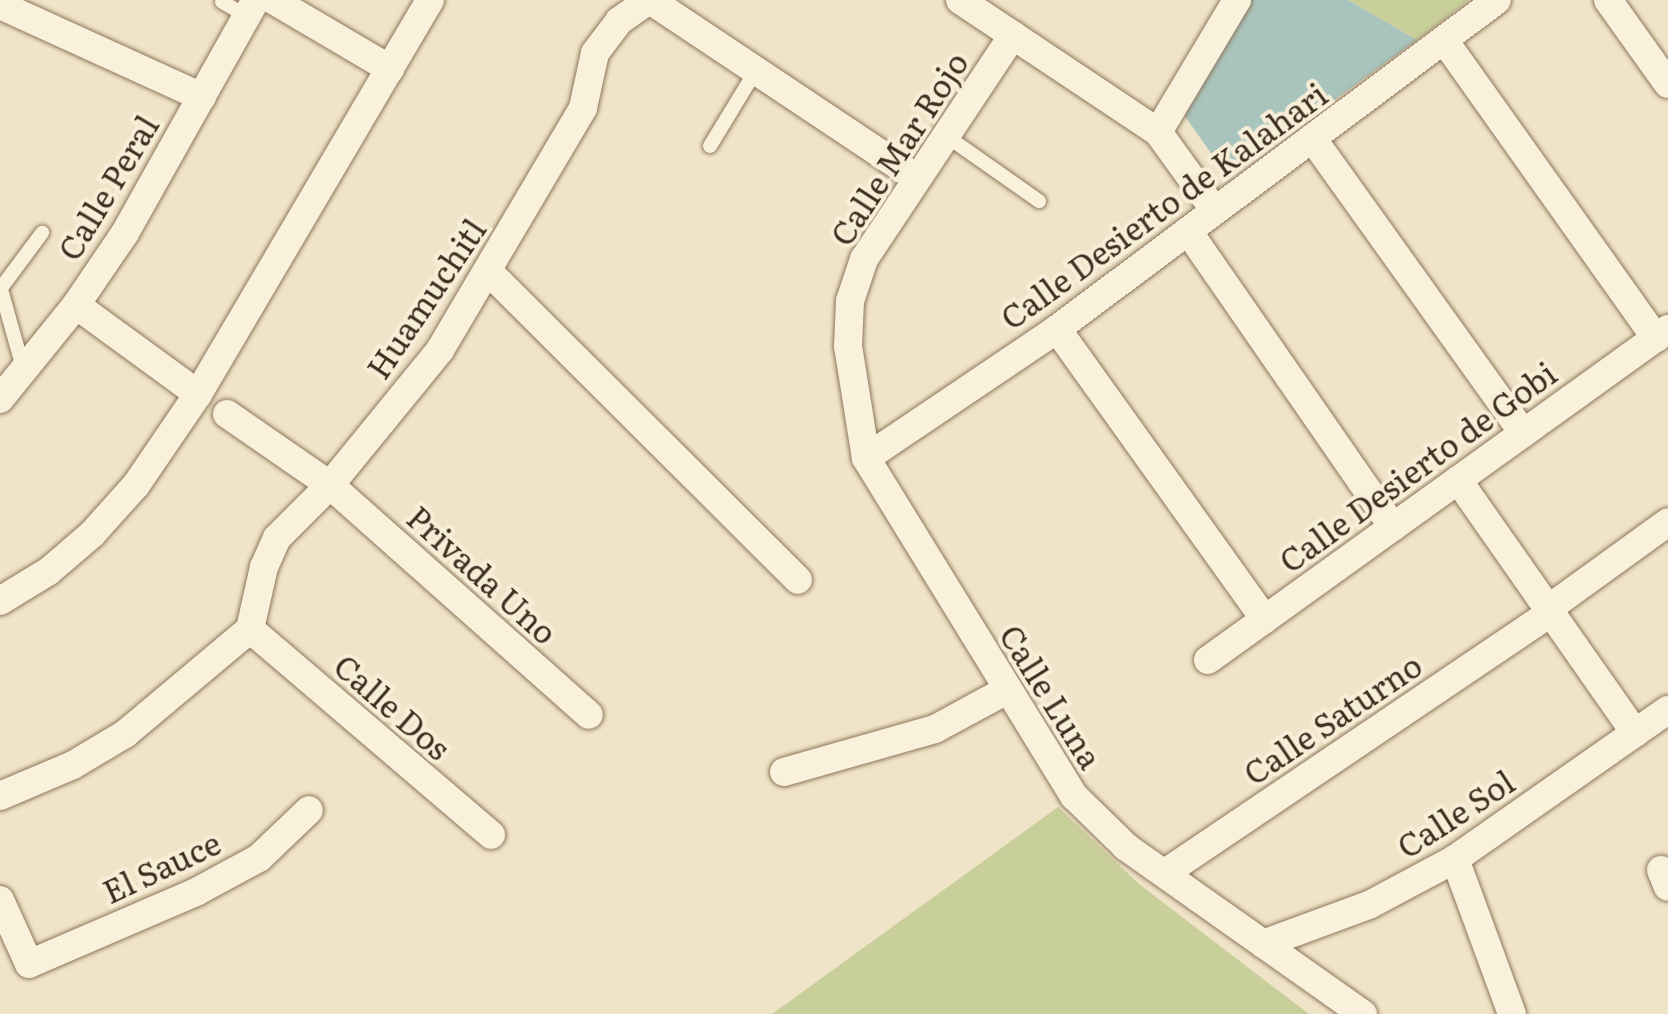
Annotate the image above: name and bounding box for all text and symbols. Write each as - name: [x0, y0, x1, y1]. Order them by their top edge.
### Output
- street label: Calle Mar Rojo: [821, 44, 975, 252]
- street label: Calle Desierto de Kalahari: [993, 74, 1333, 336]
- street label: Calle Peral: [49, 108, 165, 266]
- street label: Huamuchitl: [358, 211, 492, 385]
- street label: Calle Desierto de Gobi: [1271, 353, 1563, 579]
- street label: Privada Uno: [400, 497, 566, 651]
- street label: Calle Luna: [993, 617, 1111, 775]
- street label: Calle Saturno: [1236, 644, 1428, 792]
- street label: Calle Dos: [327, 645, 459, 767]
- street label: Calle Sol: [1389, 761, 1521, 865]
- street label: El Sauce: [96, 822, 226, 910]

